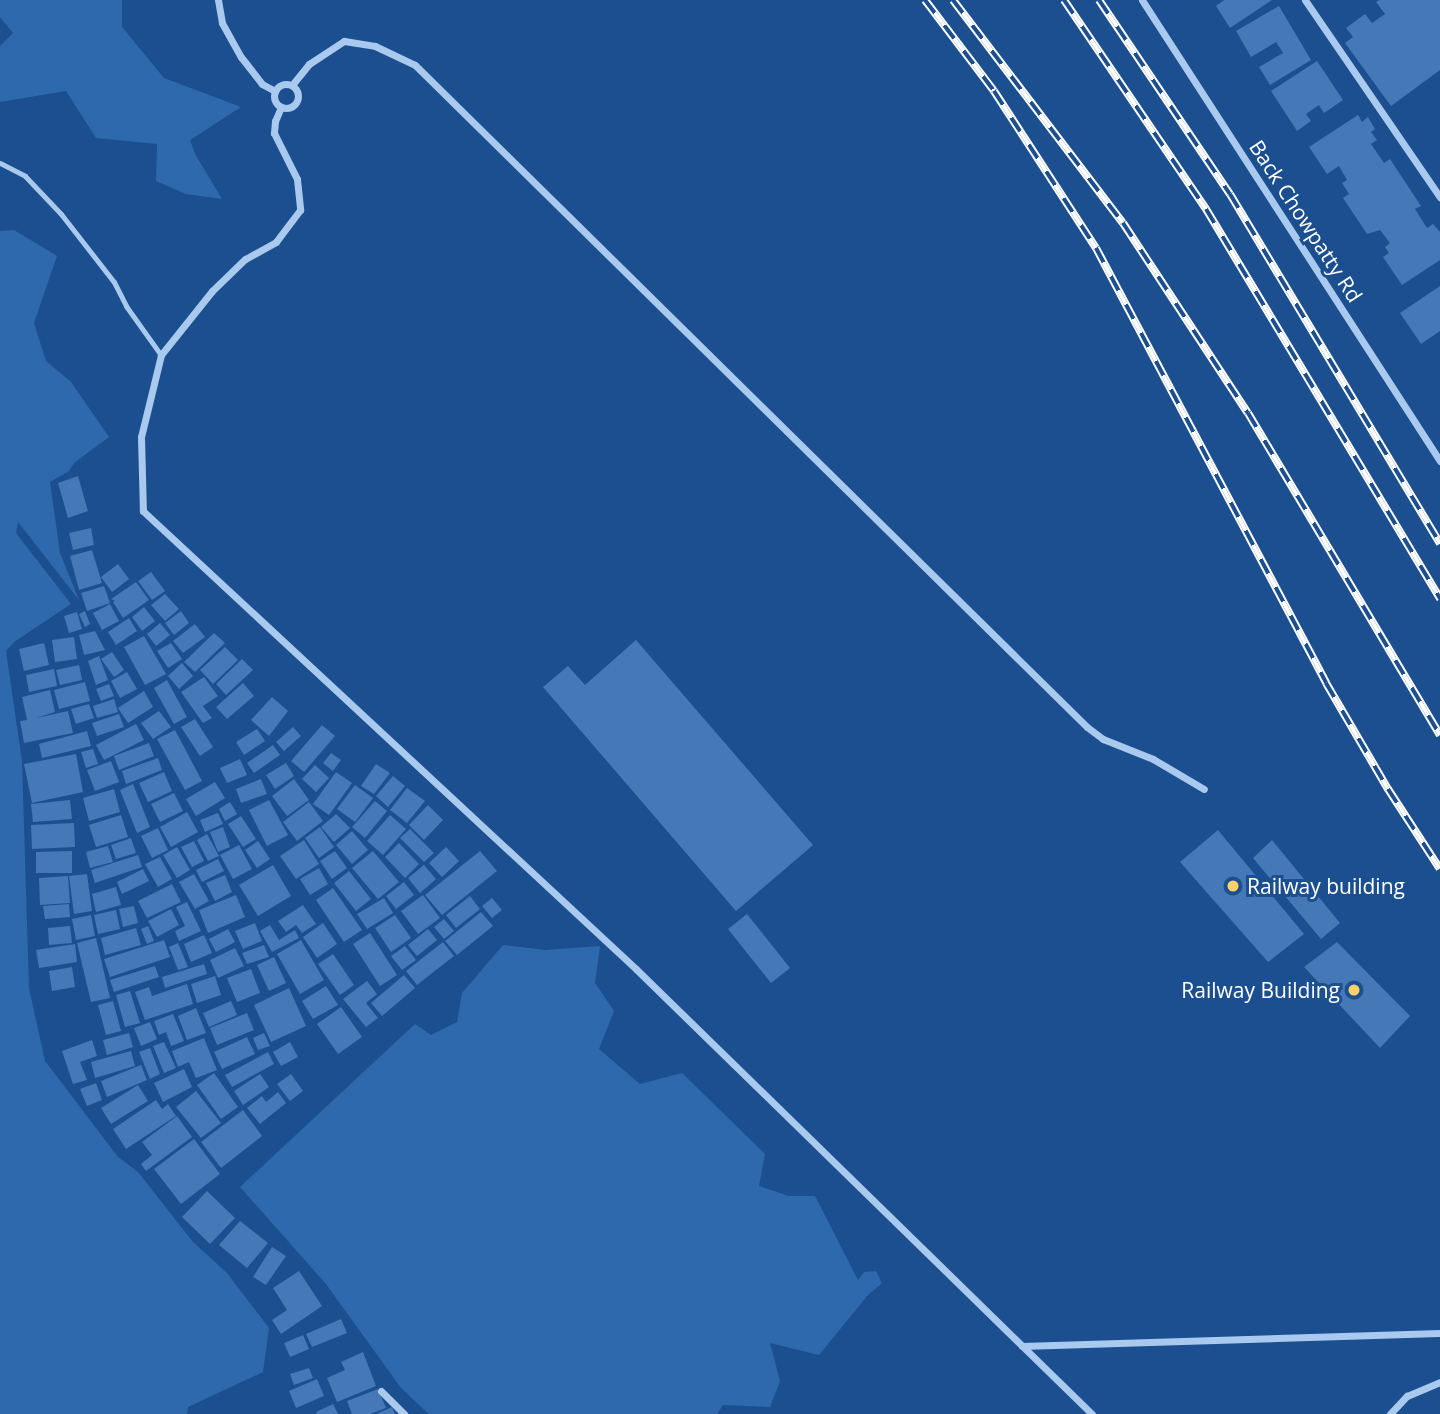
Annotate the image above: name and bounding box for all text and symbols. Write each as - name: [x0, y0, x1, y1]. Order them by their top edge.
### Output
- street label: Back Chowpatty Rd: [1244, 135, 1368, 307]
- place label: Railway building: [1247, 873, 1405, 899]
- marker: Railway building: [1225, 878, 1241, 894]
- place label: Railway Building: [1181, 977, 1340, 1003]
- marker: Railway Building: [1346, 982, 1362, 998]

